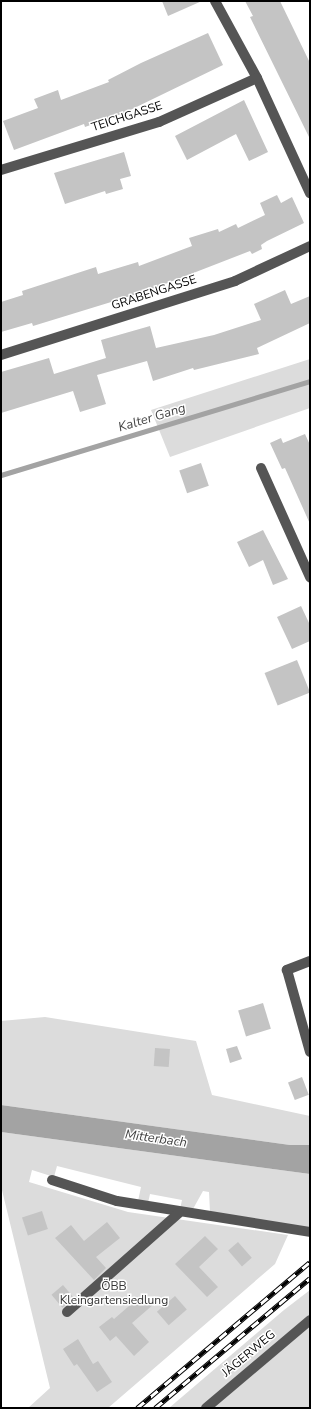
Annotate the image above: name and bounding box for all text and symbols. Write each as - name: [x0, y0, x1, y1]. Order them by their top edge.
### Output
- street label: TEICHGASSE: [90, 99, 164, 135]
- street label: GRABENGASSE: [110, 272, 198, 314]
- water label: Kalter Gang: [116, 400, 188, 436]
- water label: Mitterbach: [124, 1127, 188, 1151]
- park label: ÖBB Kleingartensiedlung: [60, 1280, 168, 1308]
- street label: JÄGERWEG: [219, 1328, 279, 1380]

